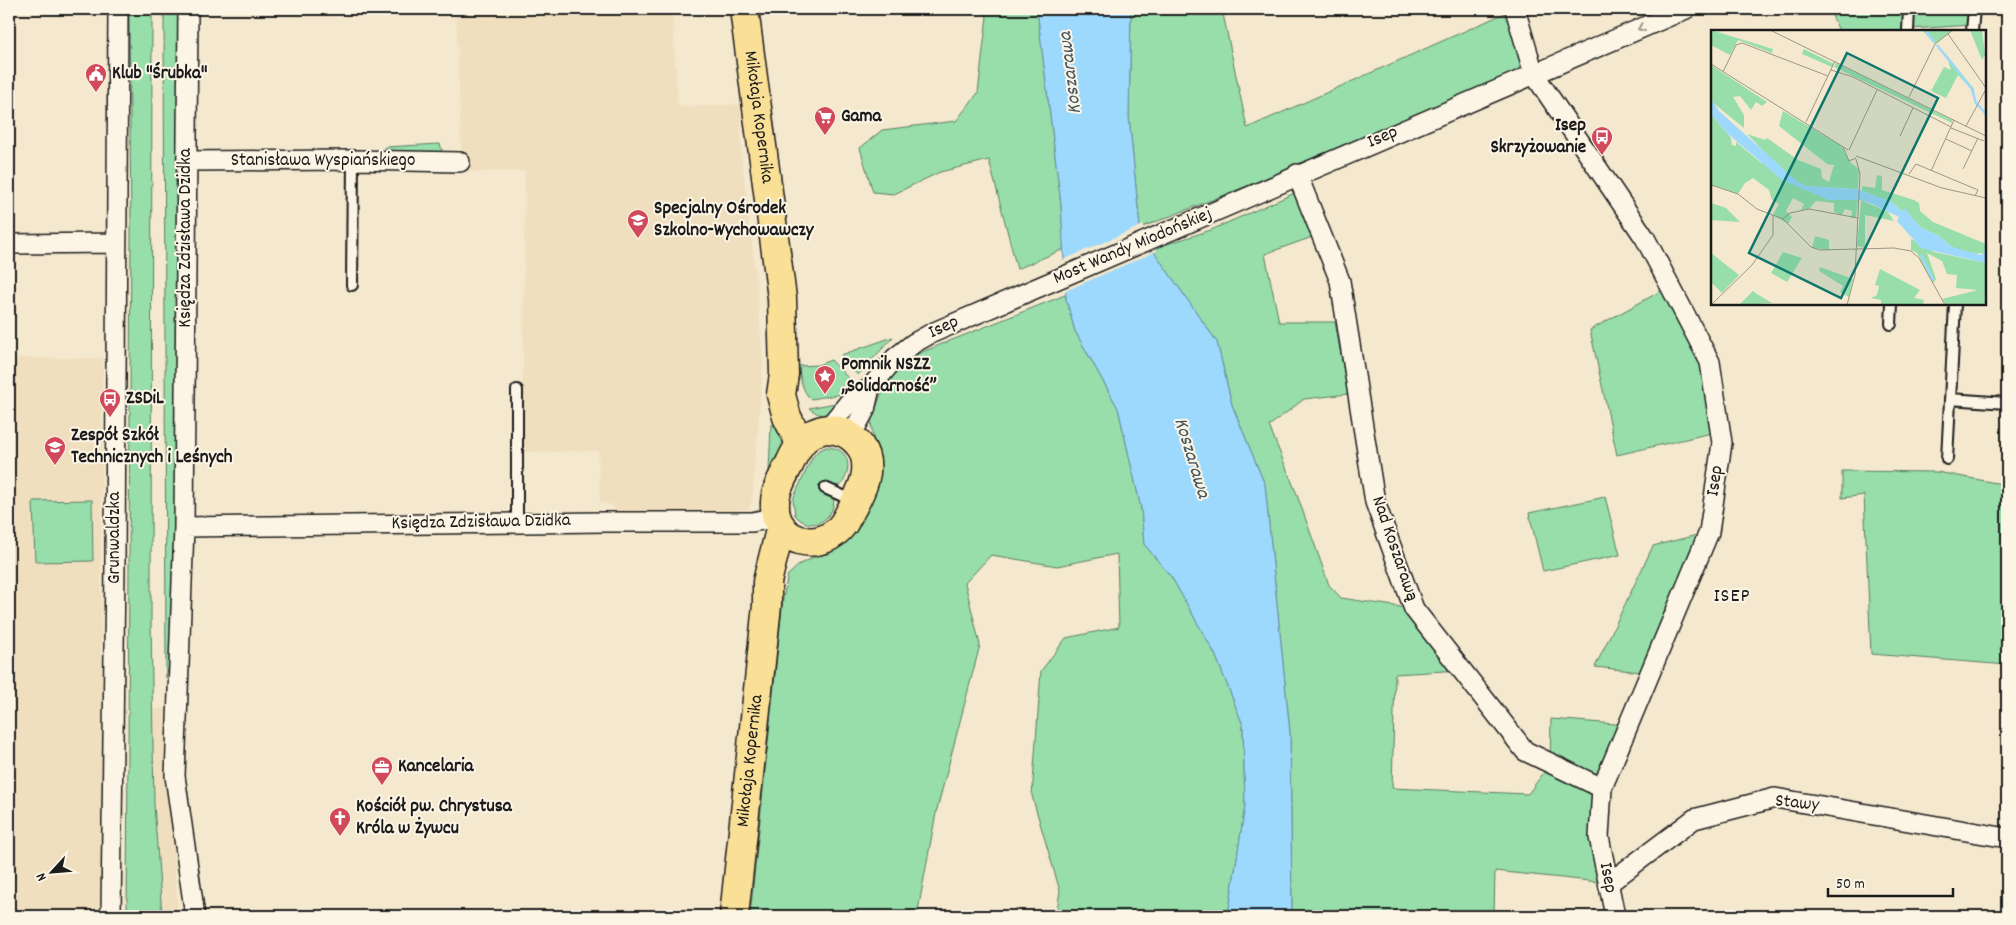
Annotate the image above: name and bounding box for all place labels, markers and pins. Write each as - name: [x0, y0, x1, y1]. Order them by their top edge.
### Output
- place label: Klub "Śrubka": [112, 61, 208, 88]
- public building icon: Klub "Śrubka": [84, 62, 108, 93]
- place label: Gama: [841, 104, 883, 131]
- supermarket icon: Gama: [813, 105, 837, 136]
- place label: Isep Skrzyżowanie: [1490, 113, 1586, 162]
- bus stop icon: Isep Skrzyżowanie: [1590, 125, 1614, 156]
- place label: Specjalny Ośrodek Szkolno-Wychowawczy: [654, 196, 815, 245]
- school or university icon: Specjalny Ośrodek Szkolno-Wychowawczy: [626, 208, 650, 239]
- place label: Pomnik NSZZ „Solidarność”: [841, 352, 937, 401]
- place icon: Pomnik NSZZ „Solidarność”: [813, 364, 837, 395]
- place label: ZSDiL: [126, 386, 164, 413]
- bus stop icon: ZSDiL: [98, 387, 122, 418]
- place label: Zespół Szkół Technicznych i Leśnych: [71, 423, 233, 472]
- school or university icon: Zespół Szkół Technicznych i Leśnych: [43, 435, 67, 466]
- place label: Kancelaria: [398, 754, 474, 781]
- office icon: Kancelaria: [370, 755, 394, 786]
- place label: Kościół pw. Chrystusa Króla w Żywcu: [356, 794, 513, 843]
- church icon: Kościół pw. Chrystusa Króla w Żywcu: [328, 806, 352, 837]

